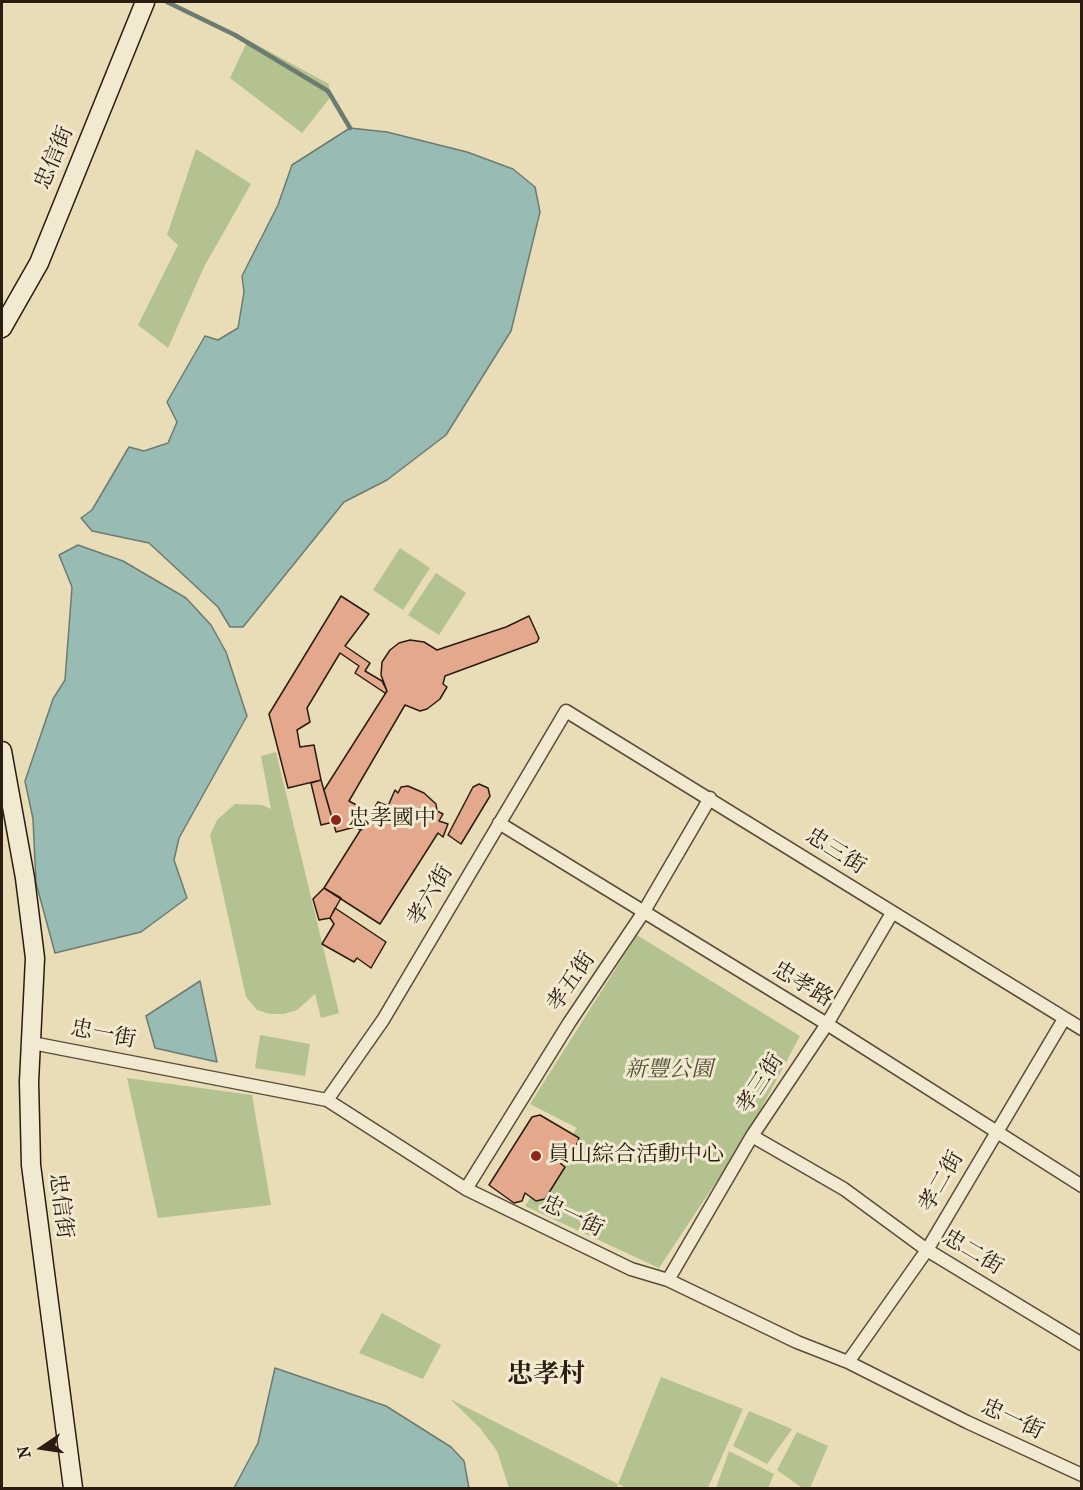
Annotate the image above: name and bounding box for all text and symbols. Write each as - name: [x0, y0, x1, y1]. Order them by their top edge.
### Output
- street label: 忠信街: [30, 122, 80, 194]
- place label: 忠孝國中: [348, 807, 436, 833]
- marker: 忠孝國中: [329, 813, 343, 827]
- street label: 忠三街: [800, 823, 870, 881]
- street label: 孝六街: [403, 861, 459, 931]
- street label: 孝五街: [543, 947, 601, 1017]
- street label: 忠孝路: [767, 957, 837, 1013]
- street label: 忠一街: [68, 1016, 138, 1054]
- street label: 孝三街: [732, 1049, 790, 1119]
- park label: 新豐公園: [625, 1058, 713, 1084]
- place label: 員山綜合活動中心: [548, 1143, 724, 1169]
- street label: 孝二街: [914, 1147, 970, 1217]
- marker: 員山綜合活動中心: [529, 1149, 543, 1163]
- street label: 忠信街: [43, 1172, 77, 1240]
- street label: 忠一街: [537, 1191, 607, 1243]
- street label: 忠二街: [937, 1225, 1007, 1281]
- district label: 忠孝村: [507, 1360, 585, 1392]
- street label: 忠一街: [977, 1394, 1047, 1446]
- north arrow: [12, 1418, 72, 1478]
- text: N: [13, 1444, 35, 1460]

